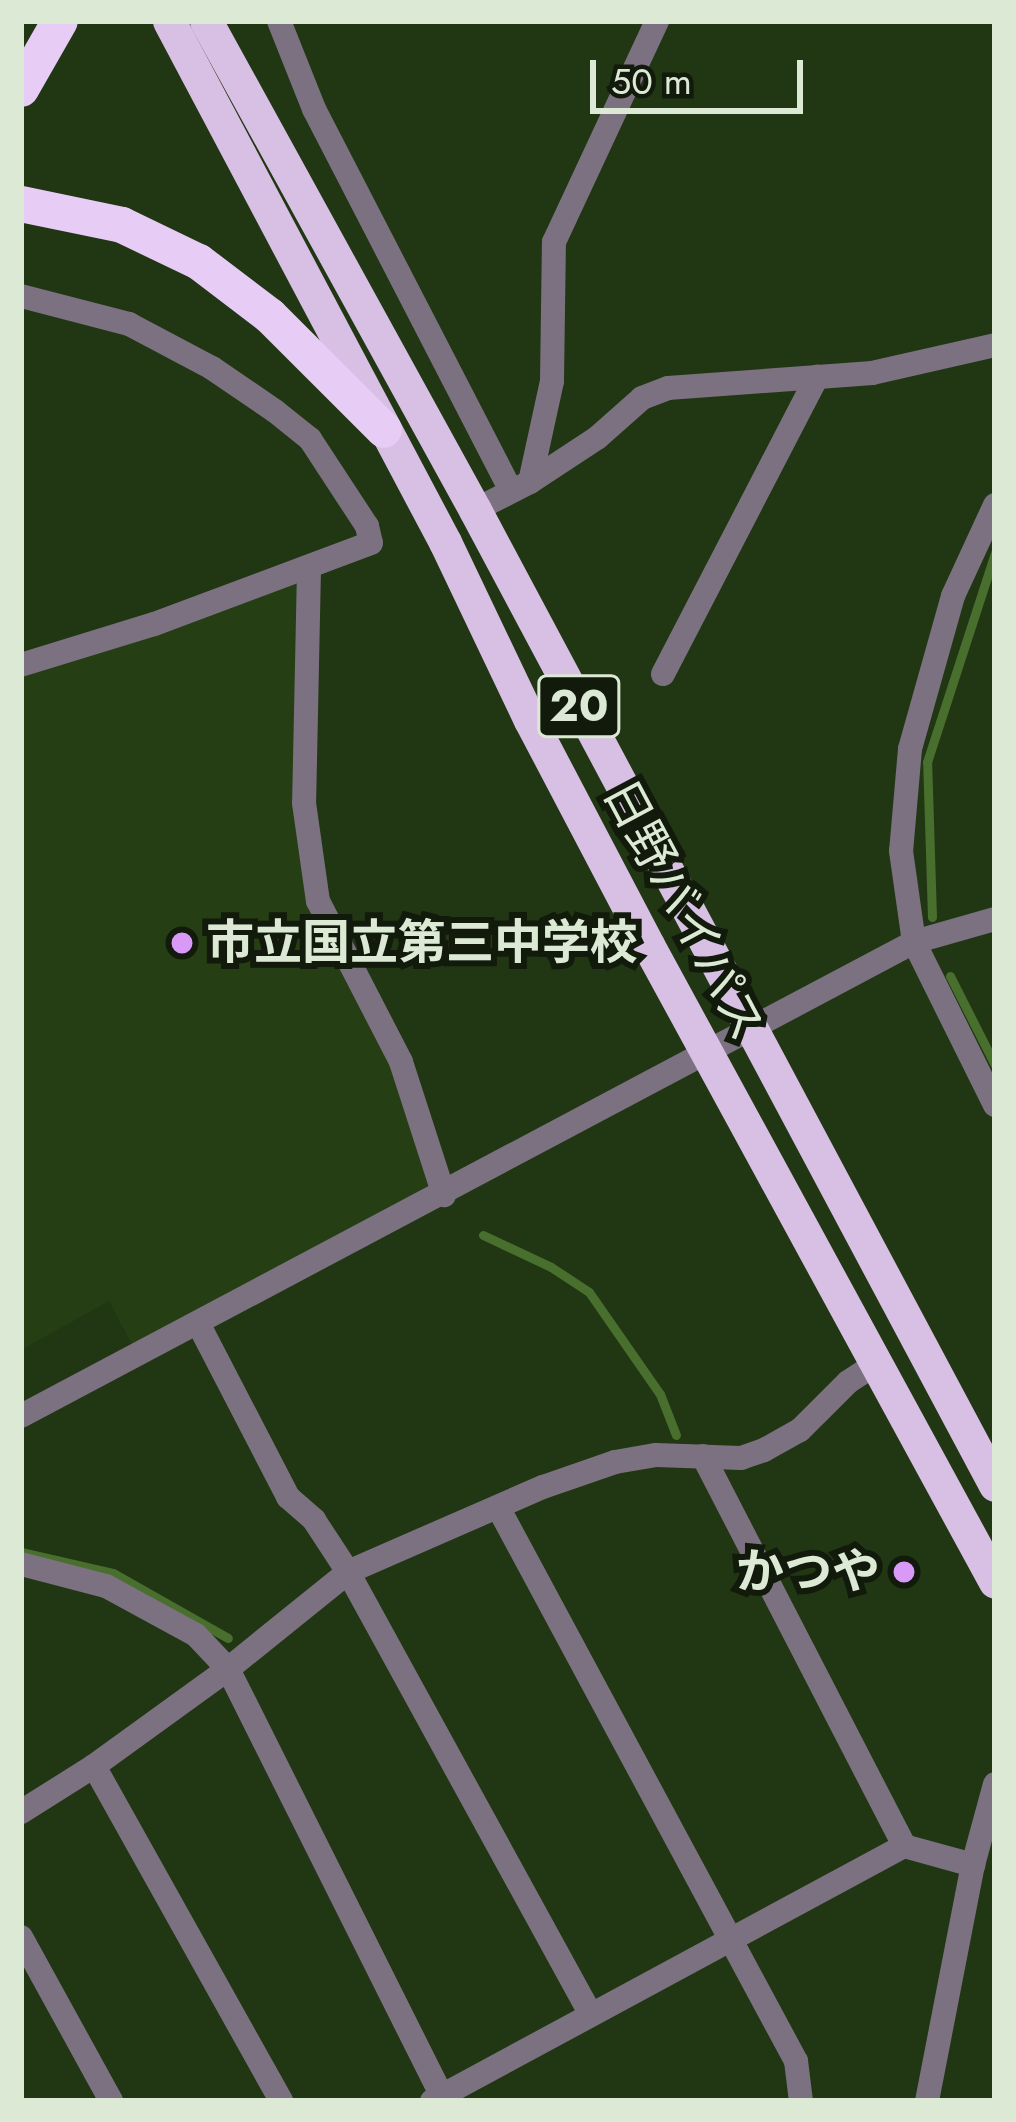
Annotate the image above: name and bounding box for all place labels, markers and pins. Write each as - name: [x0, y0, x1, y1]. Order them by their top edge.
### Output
- place label: 市立国立第三中学校: [206, 914, 638, 972]
- marker: 市立国立第三中学校: [169, 930, 195, 956]
- place label: かつや: [736, 1543, 880, 1601]
- marker: かつや: [891, 1559, 917, 1585]

